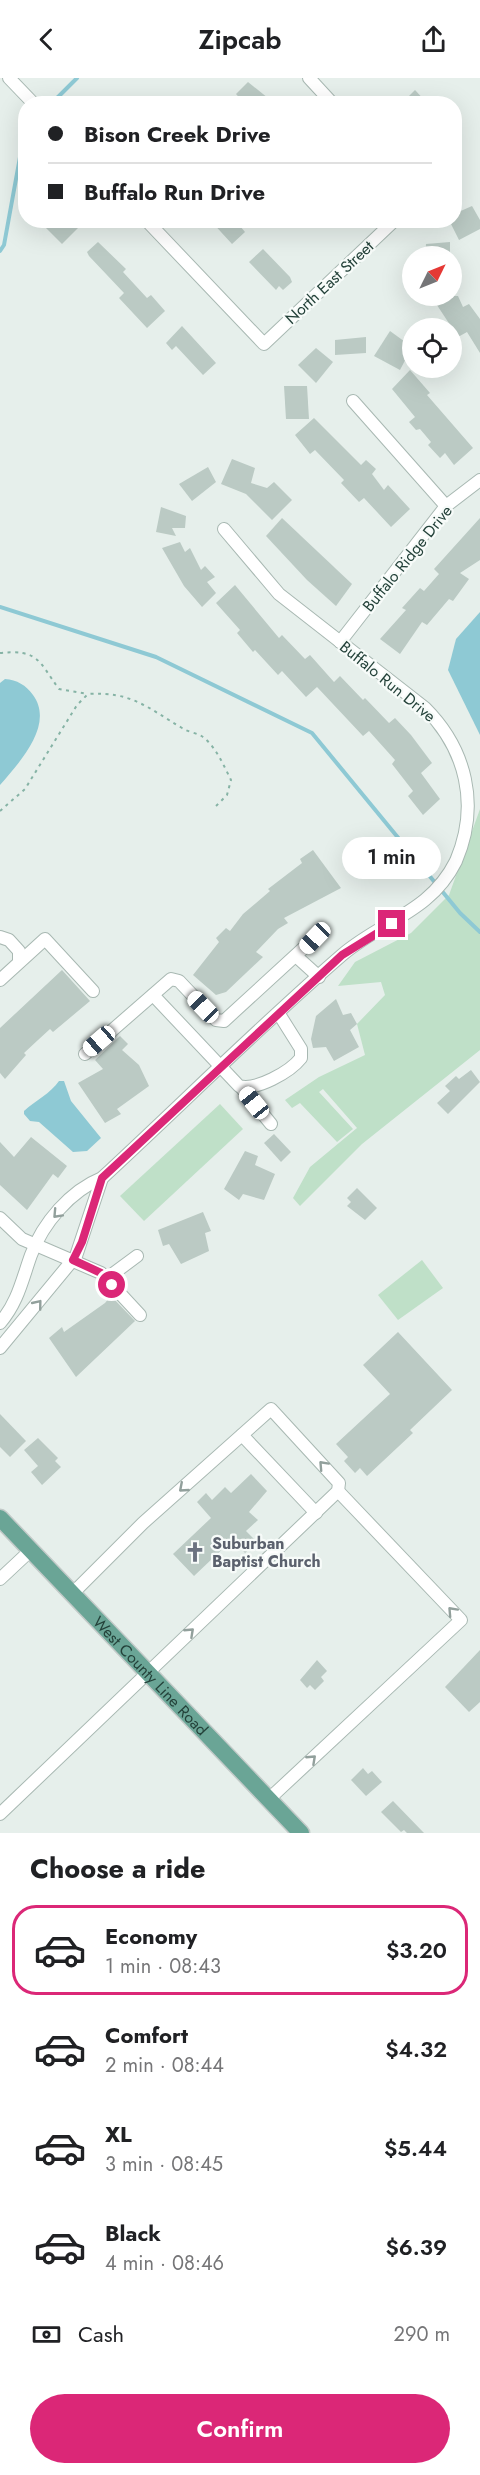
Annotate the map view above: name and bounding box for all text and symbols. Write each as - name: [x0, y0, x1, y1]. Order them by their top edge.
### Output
- text: Zipcab: [198, 20, 282, 59]
- icon: back: [30, 23, 63, 56]
- icon: share: [417, 23, 450, 56]
- text: Bison Creek Drive: [84, 118, 271, 150]
- text: Buffalo Run Drive: [84, 176, 265, 208]
- street label: North East Street: [280, 235, 379, 329]
- north arrow: [402, 246, 462, 306]
- map controls: [402, 246, 462, 378]
- button: locate: [402, 318, 462, 378]
- street label: Buffalo Ridge Drive: [357, 500, 458, 617]
- street label: Buffalo Run Drive: [335, 635, 441, 727]
- callout: 1 min: [342, 837, 442, 879]
- text: 1 min: [367, 843, 416, 872]
- route end: [378, 910, 405, 937]
- car: [296, 919, 334, 957]
- car: [184, 988, 222, 1026]
- car: [80, 1022, 118, 1060]
- car: [236, 1083, 272, 1123]
- one-way arrow: [53, 1207, 64, 1218]
- route start: [98, 1271, 125, 1298]
- one-way arrow: [31, 1300, 42, 1311]
- one-way arrow: [319, 1461, 330, 1472]
- one-way arrow: [179, 1481, 190, 1492]
- place label: Suburban Baptist Church: [212, 1532, 321, 1573]
- church icon: Suburban Baptist Church: [183, 1540, 207, 1564]
- one-way arrow: [448, 1608, 459, 1618]
- street label: West County Line Road: [88, 1611, 213, 1741]
- one-way arrow: [184, 1628, 194, 1639]
- one-way arrow: [305, 1756, 316, 1767]
- text: Choose a ride: [30, 1849, 205, 1888]
- text: Economy: [105, 1920, 197, 1952]
- icon: car: [33, 1923, 87, 1977]
- text: $3.20: [386, 1934, 447, 1966]
- text: 1 min · 08:43: [105, 1952, 221, 1981]
- text: Comfort: [105, 2019, 188, 2051]
- icon: car: [33, 2022, 87, 2076]
- text: $4.32: [385, 2033, 447, 2065]
- text: 2 min · 08:44: [105, 2051, 224, 2080]
- text: XL: [105, 2118, 132, 2150]
- icon: car: [33, 2121, 87, 2175]
- text: $5.44: [384, 2132, 447, 2164]
- text: 3 min · 08:45: [105, 2150, 223, 2179]
- text: Black: [105, 2217, 161, 2249]
- icon: car: [33, 2220, 87, 2274]
- text: $6.39: [385, 2231, 447, 2263]
- text: 4 min · 08:46: [105, 2249, 224, 2278]
- icon: cash: [30, 2318, 63, 2351]
- text: Cash: [78, 2318, 124, 2350]
- text: 290 m: [394, 2320, 450, 2349]
- button: Confirm: [30, 2394, 450, 2463]

